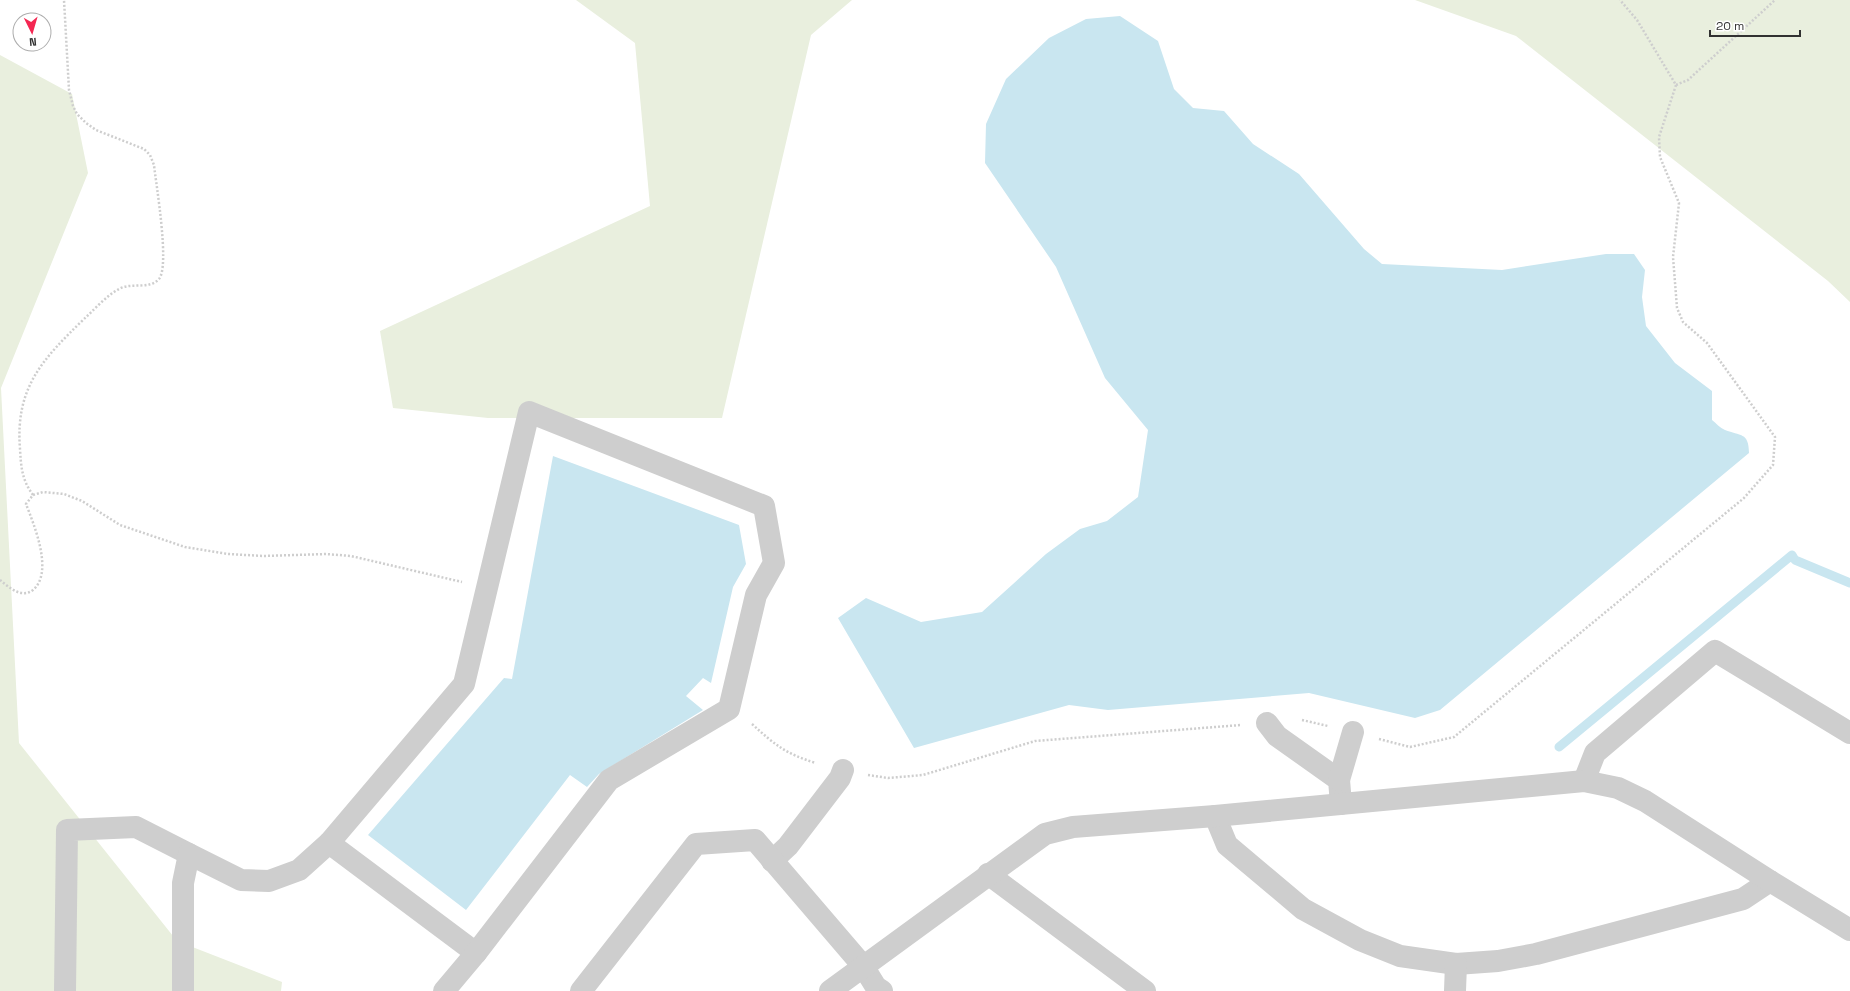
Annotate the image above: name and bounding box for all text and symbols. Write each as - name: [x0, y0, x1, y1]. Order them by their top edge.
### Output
- north arrow: [12, 12, 52, 52]
- scale bar: [1710, 12, 1800, 38]
- text: 20 m: [1716, 18, 1744, 34]
- text: N: [29, 35, 37, 49]

